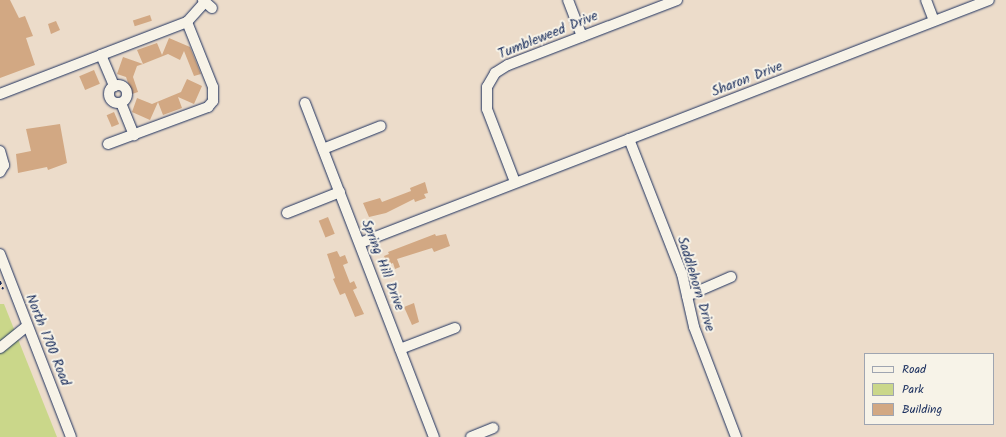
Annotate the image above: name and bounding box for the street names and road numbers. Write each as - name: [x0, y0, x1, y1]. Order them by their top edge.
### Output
- street label: Tumbleweed Drive: [496, 7, 600, 63]
- street label: Sharon Drive: [709, 58, 785, 100]
- street label: Spring Hill Drive: [358, 217, 408, 313]
- street label: Saddlehorn Drive: [674, 234, 718, 334]
- street label: North 1700 Road: [22, 292, 74, 388]

